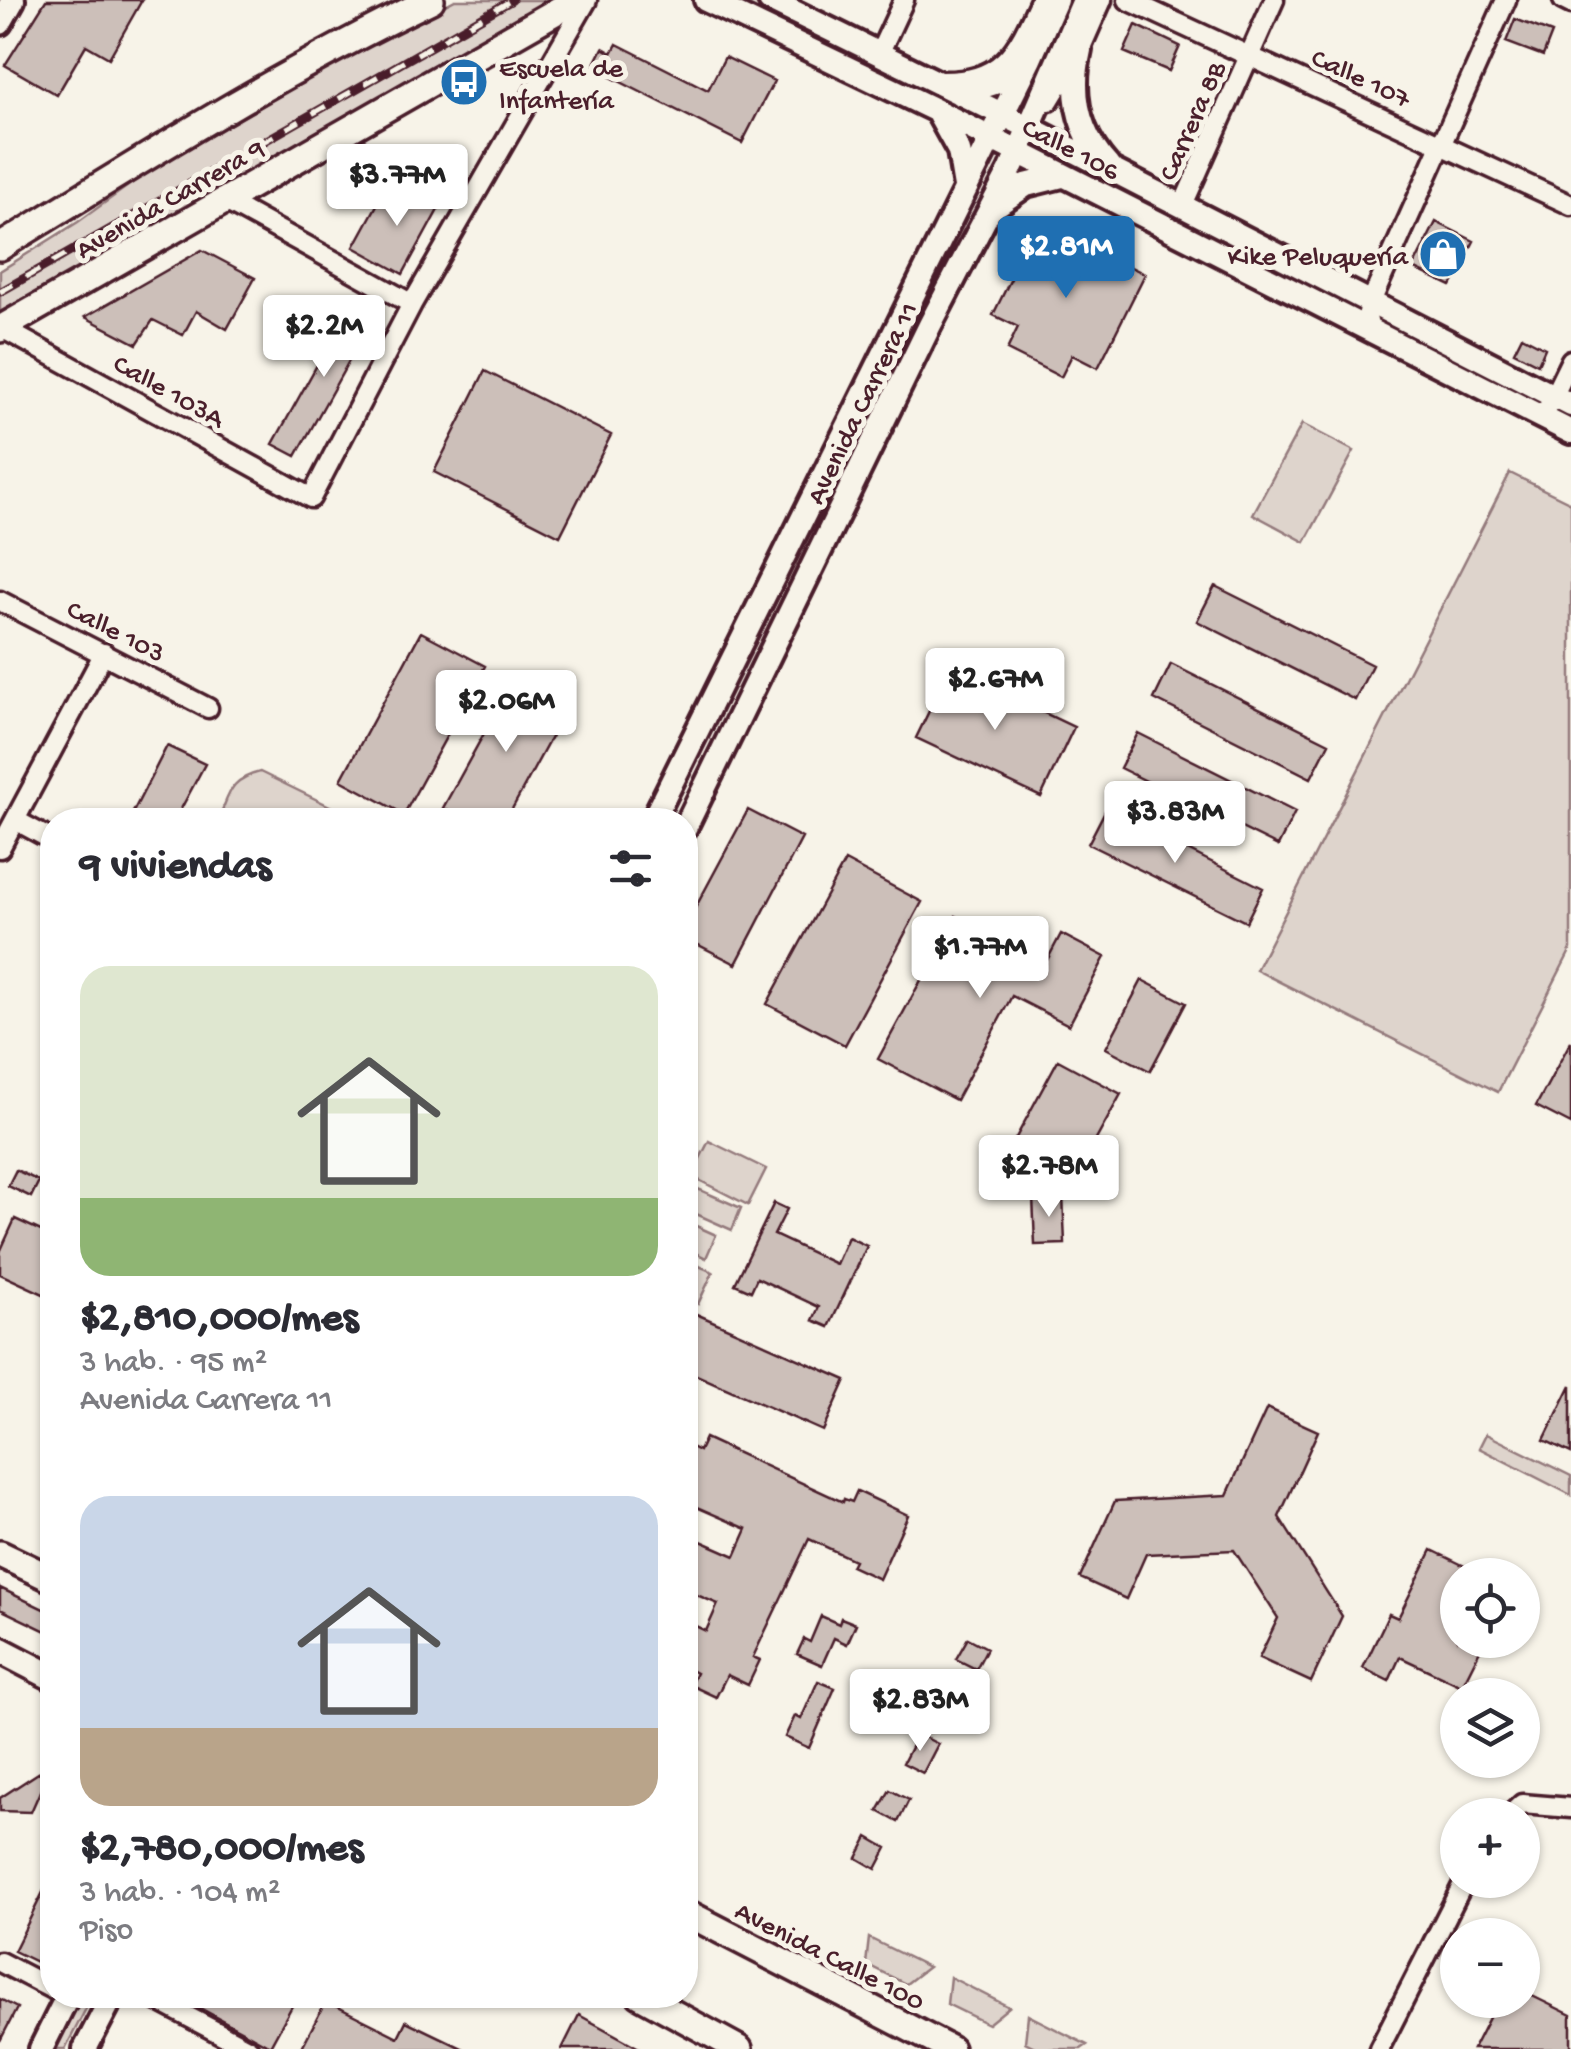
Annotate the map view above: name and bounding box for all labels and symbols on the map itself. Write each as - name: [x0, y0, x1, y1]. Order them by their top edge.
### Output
- street label: Calle 107: [1305, 43, 1416, 118]
- place label: Escuela de Infantería: [499, 54, 624, 119]
- bus stop icon: Escuela de Infantería: [438, 56, 490, 108]
- street label: Carrera 8B: [1153, 57, 1235, 186]
- street label: Calle 106: [1015, 112, 1125, 190]
- street label: Avenida Carrera 9: [71, 134, 271, 268]
- pin: $3.77M: [316, 144, 478, 229]
- pin: $2.81M: [985, 216, 1147, 301]
- shop icon: Kike Peluquería: [1417, 228, 1469, 280]
- place label: Kike Peluquería: [1228, 242, 1409, 275]
- pin: $2.2M: [254, 295, 394, 380]
- street label: Avenida Carrera 11: [801, 297, 927, 511]
- street label: Calle 103A: [106, 349, 231, 438]
- street label: Calle 103: [60, 594, 170, 672]
- pin: $2.67M: [914, 648, 1076, 733]
- pin: $2.06M: [425, 670, 587, 755]
- pin: $3.83M: [1094, 781, 1256, 866]
- pin: $1.77M: [899, 916, 1061, 1001]
- pin: $2.78M: [968, 1135, 1130, 1220]
- pin: $2.83M: [839, 1669, 1001, 1754]
- street label: Avenida Calle 100: [729, 1896, 929, 2020]

